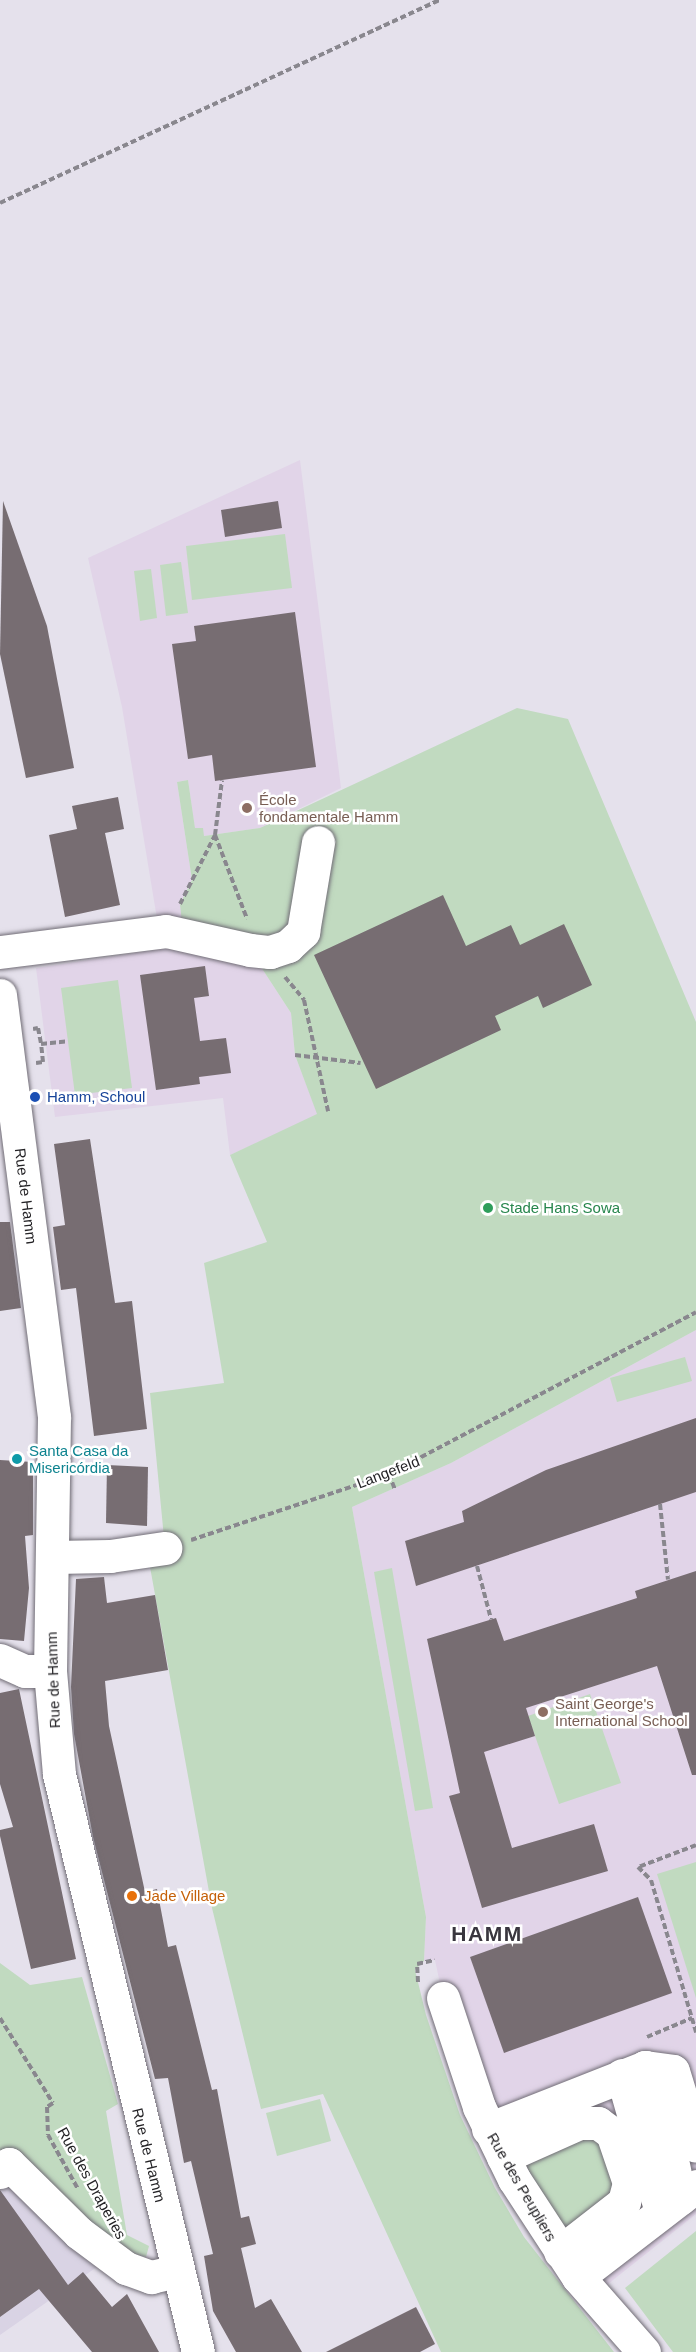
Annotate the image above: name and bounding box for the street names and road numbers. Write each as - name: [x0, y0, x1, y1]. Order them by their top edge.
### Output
- street label: Rue de Hamm: [11, 1147, 41, 1245]
- street label: Langefeld: [354, 1452, 422, 1492]
- street label: Rue de Hamm: [42, 1631, 64, 1729]
- street label: Rue de Hamm: [129, 2106, 169, 2204]
- street label: Rue des Draperies: [54, 2124, 130, 2242]
- street label: Rue des Peupliers: [484, 2129, 560, 2245]

